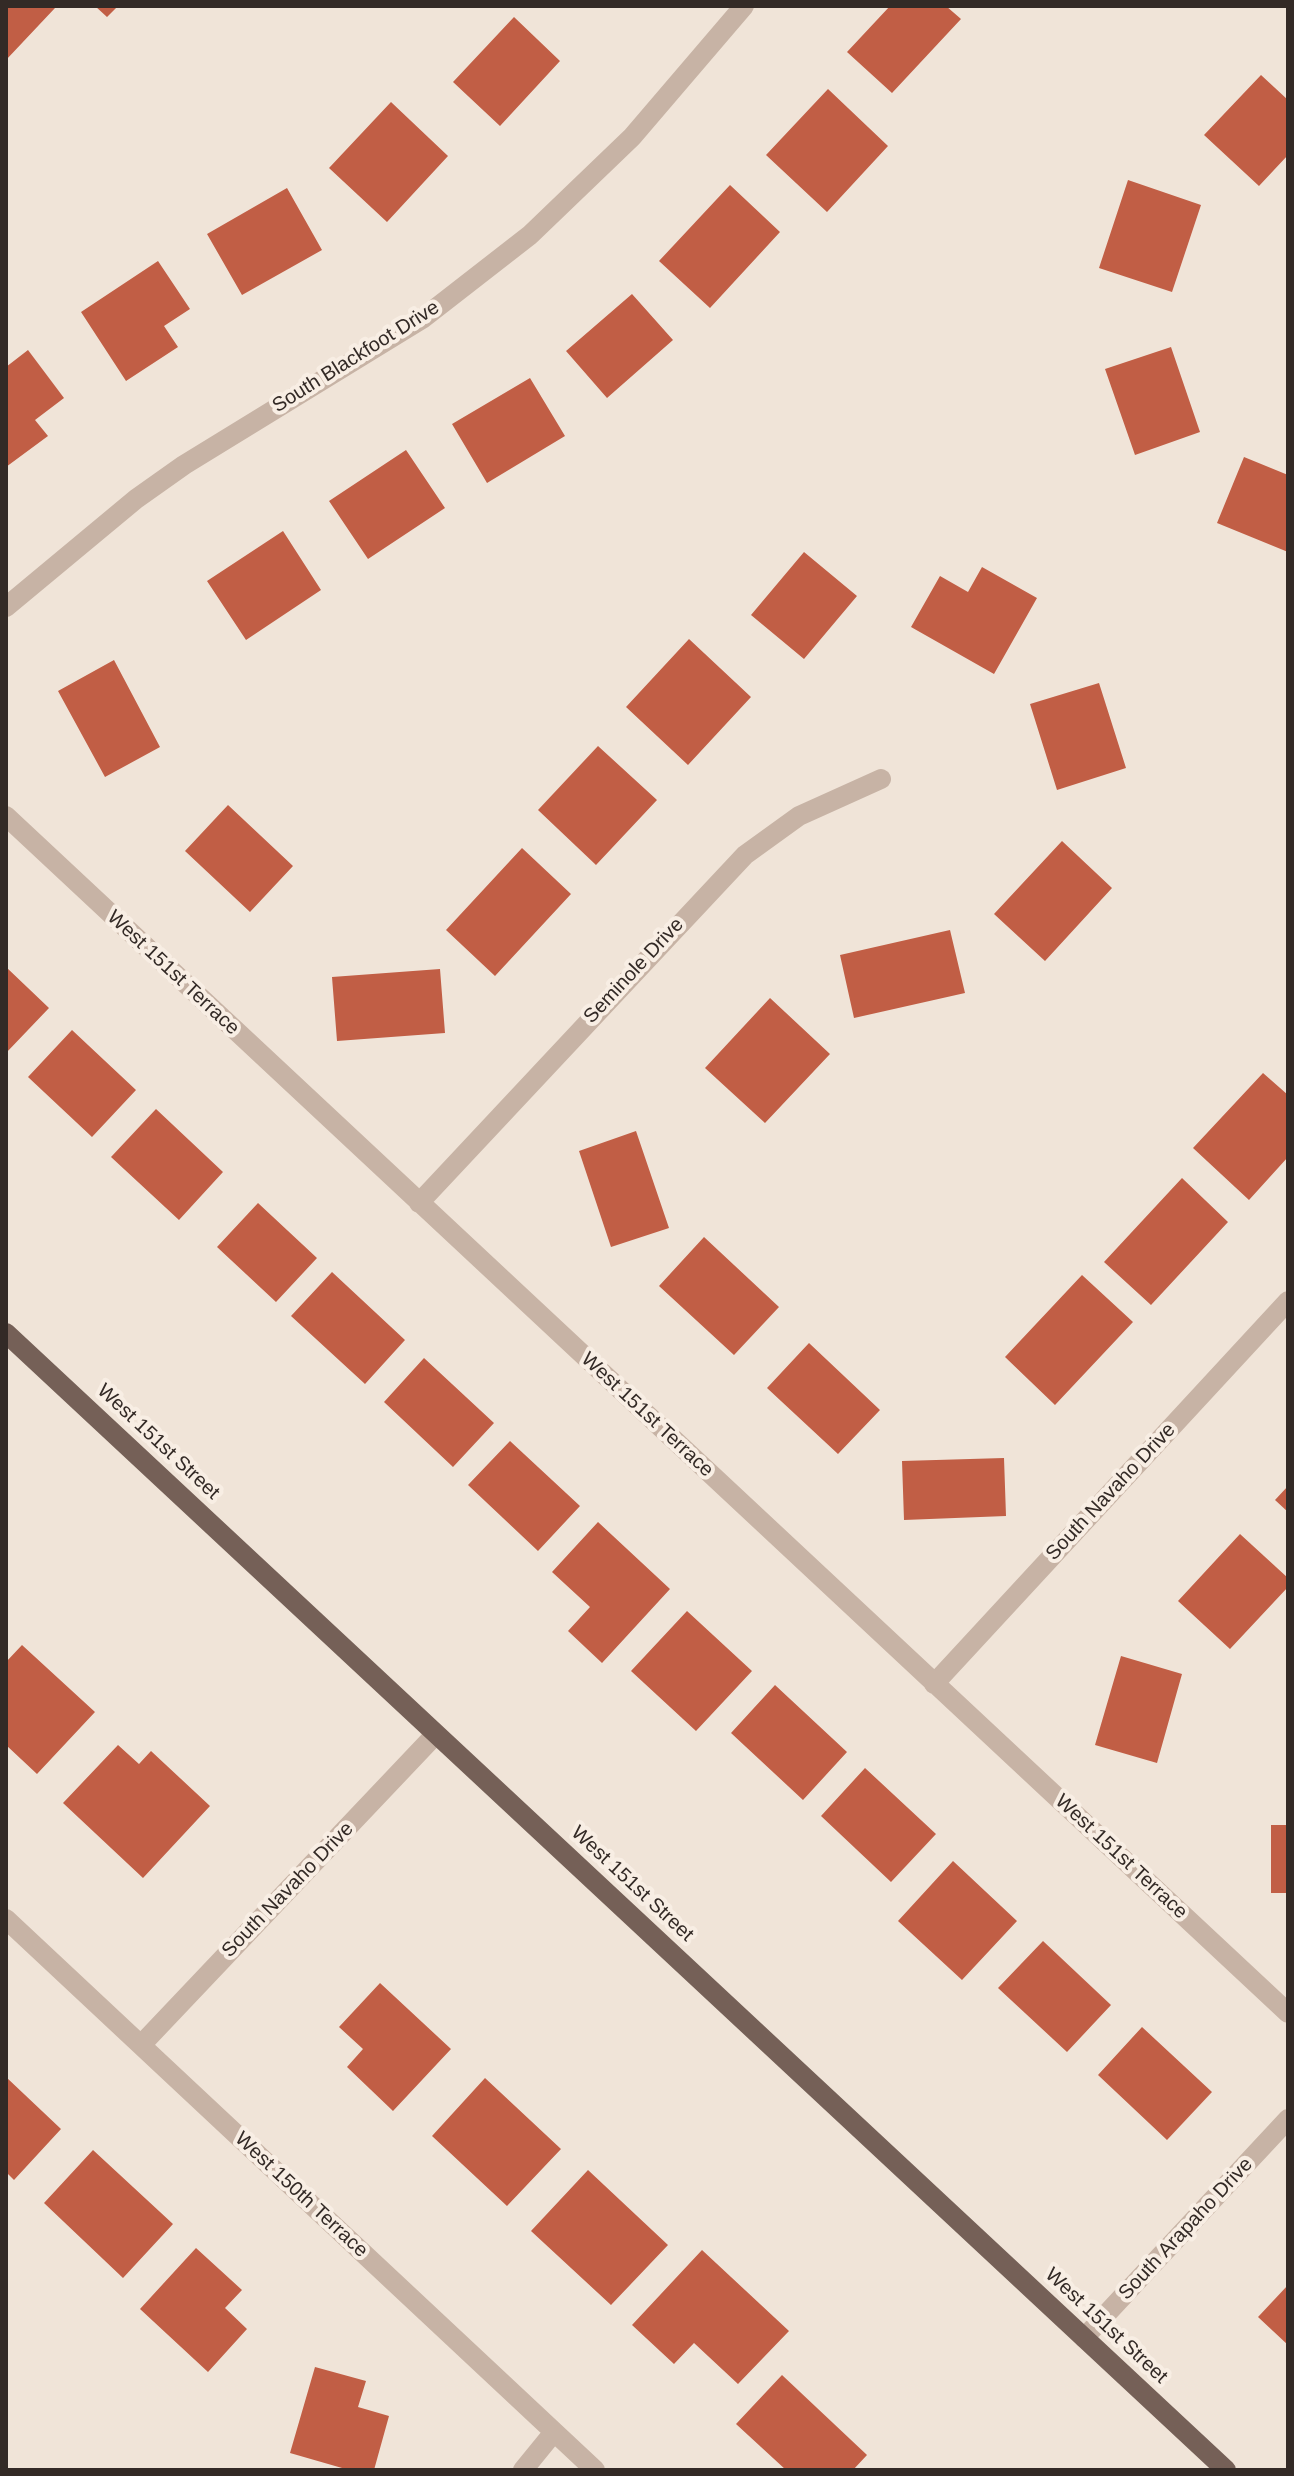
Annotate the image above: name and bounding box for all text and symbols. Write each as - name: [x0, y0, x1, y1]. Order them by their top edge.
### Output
- street label: South Blackfoot Drive: [268, 296, 444, 418]
- street label: West 151st Terrace: [102, 906, 244, 1040]
- street label: Seminole Drive: [579, 913, 689, 1029]
- street label: West 151st Terrace: [576, 1348, 718, 1482]
- street label: West 151st Street: [92, 1379, 224, 1505]
- street label: South Navaho Drive: [1041, 1418, 1181, 1566]
- street label: West 151st Terrace: [1050, 1790, 1192, 1924]
- street label: South Navaho Drive: [217, 1817, 359, 1963]
- street label: West 151st Street: [566, 1821, 698, 1947]
- street label: West 150th Terrace: [230, 2127, 372, 2263]
- street label: South Arapaho Drive: [1114, 2153, 1258, 2305]
- street label: West 151st Street: [1040, 2263, 1172, 2389]

